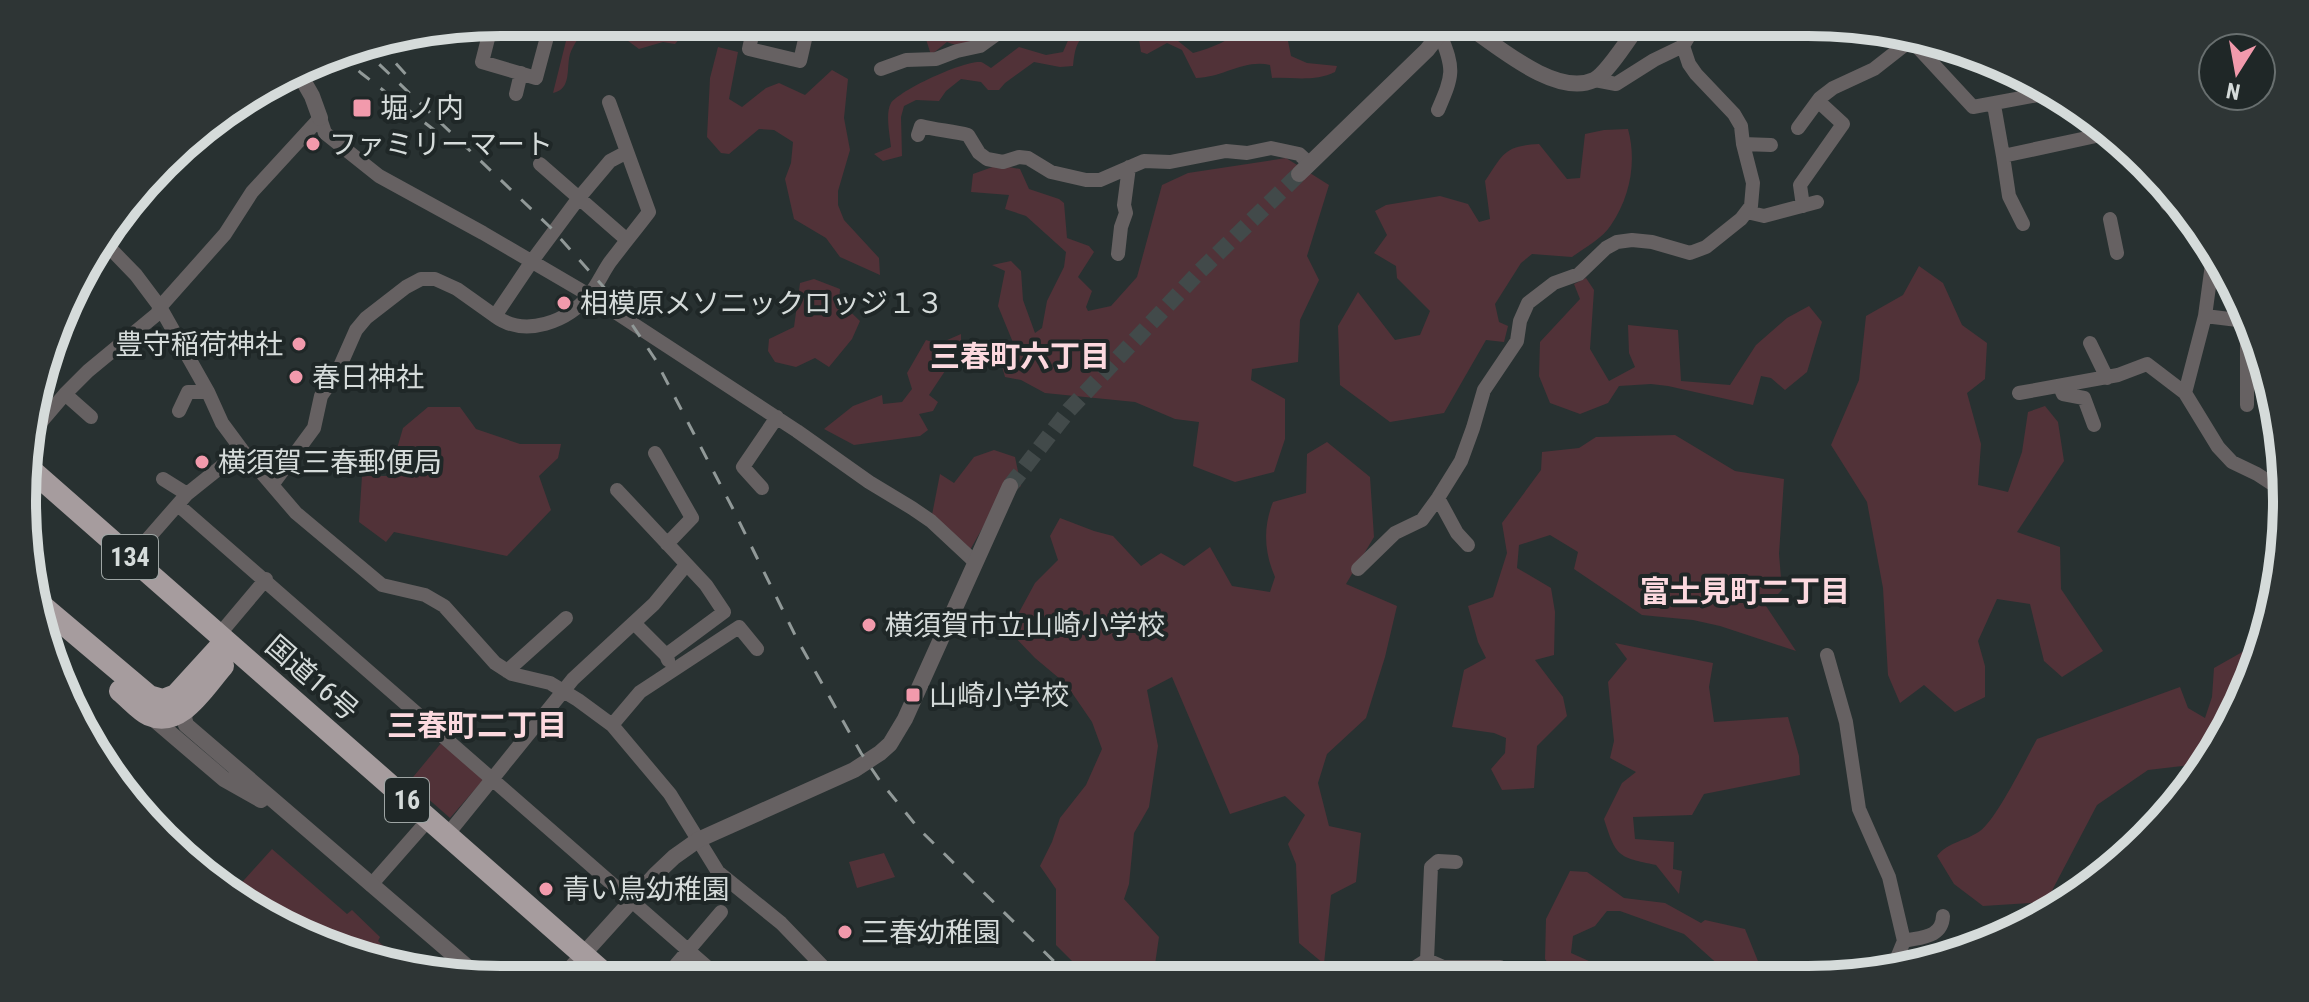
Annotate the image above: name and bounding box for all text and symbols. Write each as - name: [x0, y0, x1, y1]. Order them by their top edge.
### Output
- north arrow: [2197, 32, 2277, 112]
- text: N: [2224, 78, 2242, 105]
- place label: 堀ノ内: [380, 92, 464, 125]
- marker: 堀ノ内: [351, 97, 373, 119]
- place label: ファミリーマート: [329, 128, 553, 161]
- marker: ファミリーマート: [304, 135, 322, 153]
- place label: 相模原メソニックロッジ１３: [580, 287, 944, 320]
- marker: 相模原メソニックロッジ１３: [555, 294, 573, 312]
- place label: 豊守稲荷神社: [115, 328, 283, 361]
- marker: 豊守稲荷神社: [290, 335, 308, 353]
- district label: 三春町六丁目: [930, 339, 1110, 374]
- place label: 春日神社: [312, 361, 424, 394]
- marker: 春日神社: [287, 368, 305, 386]
- place label: 横須賀三春郵便局: [218, 446, 442, 479]
- marker: 横須賀三春郵便局: [193, 453, 211, 471]
- road number: 134: [102, 535, 158, 579]
- district label: 富士見町二丁目: [1640, 574, 1850, 609]
- place label: 横須賀市立山崎小学校: [885, 609, 1165, 642]
- marker: 横須賀市立山崎小学校: [860, 616, 878, 634]
- street label: 国道16号: [259, 629, 365, 727]
- place label: 山崎小学校: [929, 679, 1069, 712]
- marker: 山崎小学校: [904, 686, 922, 704]
- district label: 三春町二丁目: [387, 708, 567, 743]
- road number: 16: [385, 778, 429, 822]
- place label: 青い鳥幼稚園: [562, 873, 730, 906]
- marker: 青い鳥幼稚園: [537, 880, 555, 898]
- place label: 三春幼稚園: [861, 916, 1001, 949]
- marker: 三春幼稚園: [836, 923, 854, 941]

